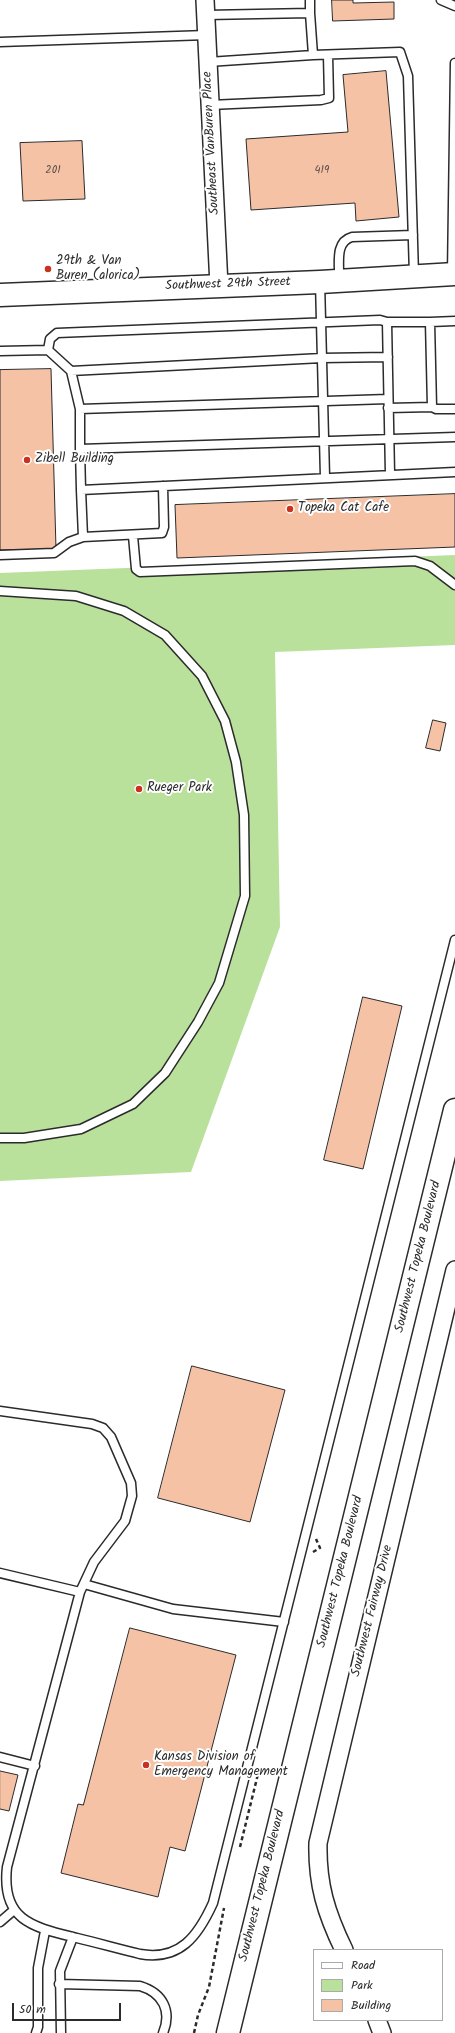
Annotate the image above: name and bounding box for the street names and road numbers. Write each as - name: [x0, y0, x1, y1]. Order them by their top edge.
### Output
- street label: Southeast VanBuren Place: [200, 71, 224, 215]
- street label: Southwest 29th Street: [165, 275, 291, 295]
- street label: Southwest Topeka Boulevard: [393, 1180, 445, 1334]
- street label: Southwest Topeka Boulevard: [315, 1495, 367, 1649]
- street label: Southwest Fairway Drive: [349, 1544, 397, 1678]
- street label: Southwest Topeka Boulevard: [237, 1809, 289, 1963]

